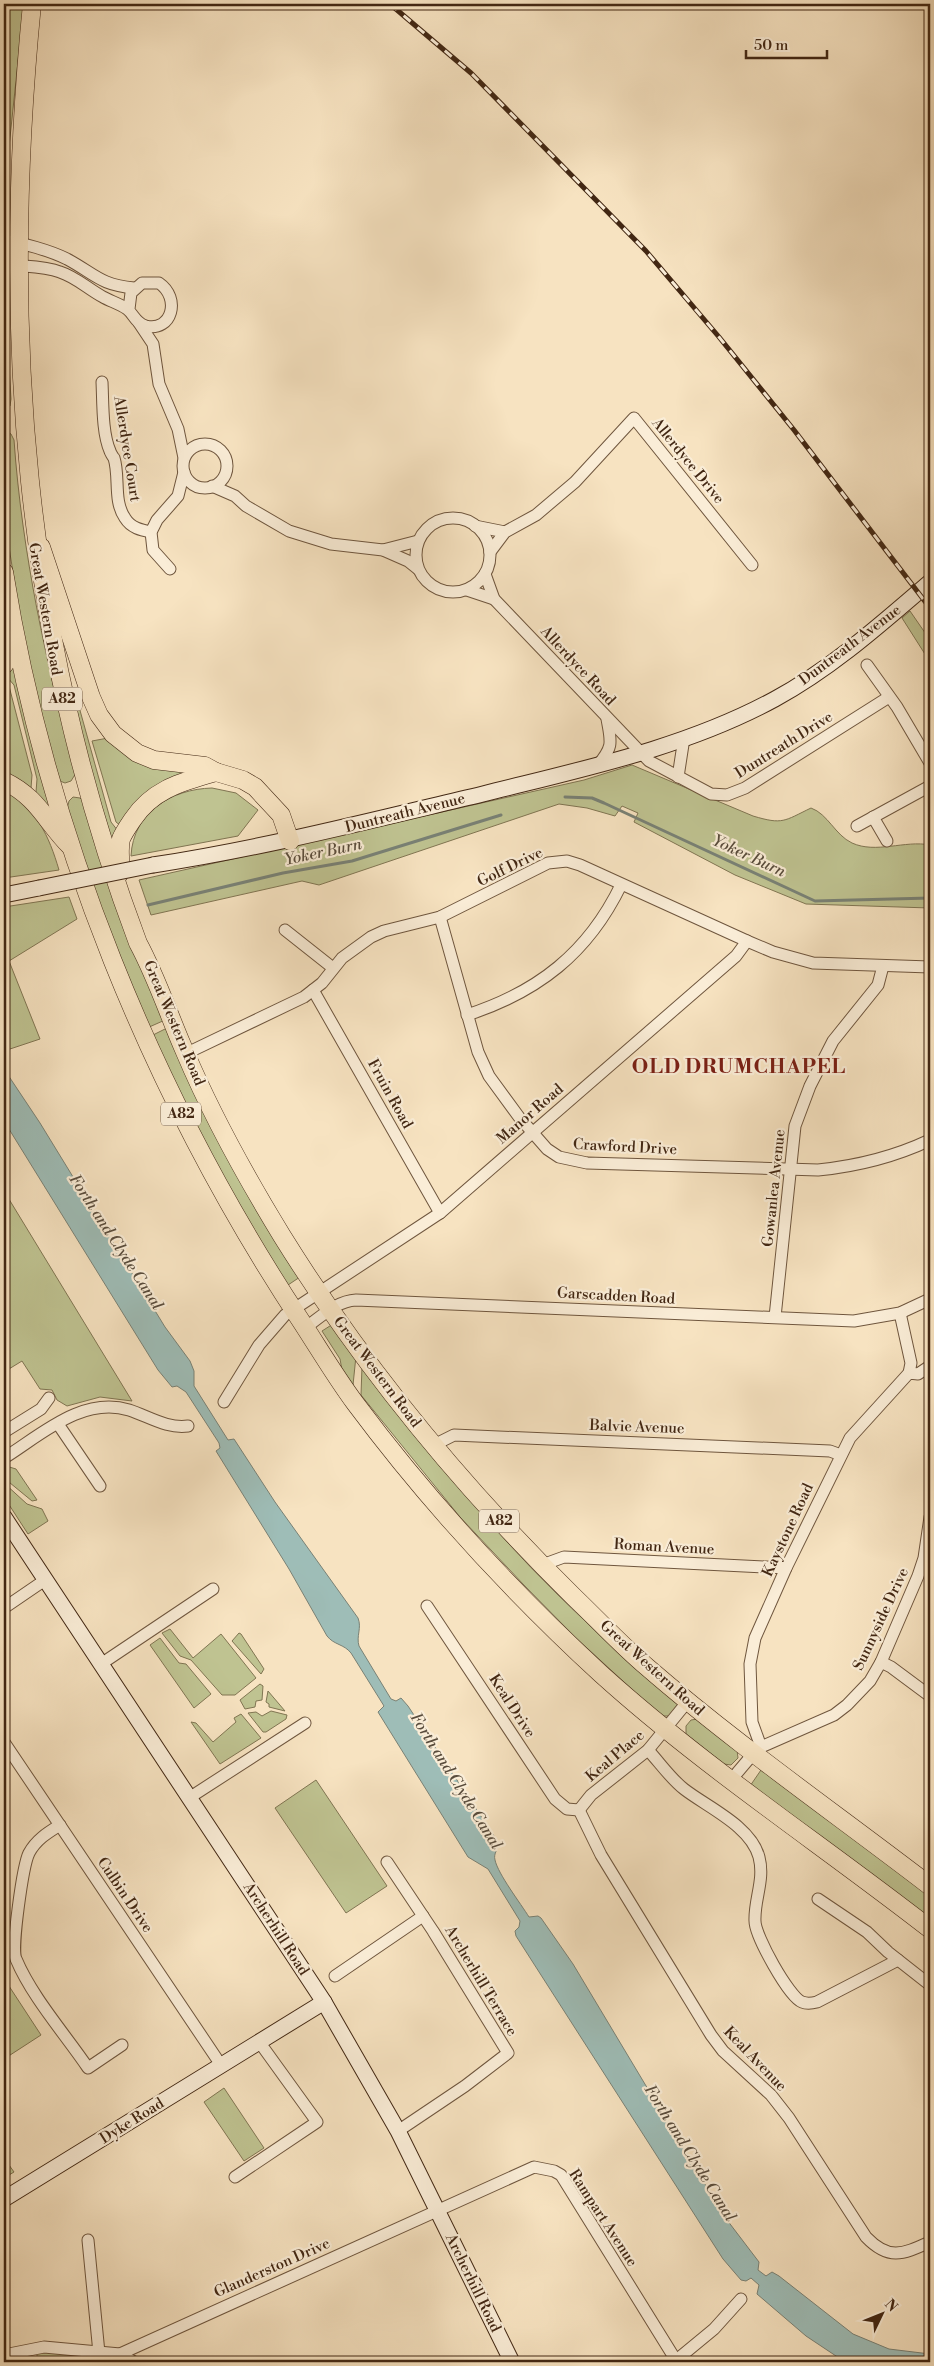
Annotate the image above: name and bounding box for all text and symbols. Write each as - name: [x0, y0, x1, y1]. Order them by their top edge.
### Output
- scale bar: [746, 28, 828, 60]
- text: 50 m: [754, 36, 788, 55]
- street label: Allerdyce Court: [109, 394, 145, 504]
- street label: Allerdyce Drive: [647, 413, 728, 508]
- street label: Great Western Road: [24, 541, 66, 677]
- street label: Duntreath Avenue: [795, 600, 905, 690]
- street label: Allerdyce Road: [536, 622, 620, 710]
- road number: A82: [42, 688, 82, 711]
- street label: Duntreath Drive: [732, 707, 836, 783]
- street label: Duntreath Avenue: [343, 789, 467, 837]
- water label: Yoker Burn: [709, 830, 790, 882]
- water label: Yoker Burn: [283, 834, 365, 870]
- street label: Golf Drive: [474, 843, 546, 891]
- street label: Great Western Road: [139, 958, 209, 1089]
- district label: OLD DRUMCHAPEL: [632, 1055, 846, 1080]
- street label: Fruin Road: [363, 1056, 417, 1133]
- street label: Manor Road: [493, 1079, 568, 1148]
- road number: A82: [161, 1102, 201, 1126]
- street label: Gowanlea Avenue: [758, 1128, 790, 1248]
- street label: Crawford Drive: [572, 1135, 678, 1159]
- water label: Forth and Clyde Canal: [65, 1170, 168, 1314]
- street label: Garscadden Road: [556, 1283, 676, 1309]
- street label: Great Western Road: [329, 1313, 425, 1432]
- street label: Balvie Avenue: [588, 1416, 685, 1438]
- street label: Kaystone Road: [758, 1480, 818, 1580]
- road number: A82: [479, 1510, 519, 1532]
- street label: Roman Avenue: [613, 1535, 715, 1559]
- street label: Sunnyside Drive: [849, 1565, 913, 1673]
- street label: Great Western Road: [596, 1616, 709, 1720]
- street label: Keal Drive: [484, 1671, 540, 1741]
- water label: Forth and Clyde Canal: [406, 1709, 507, 1854]
- street label: Keal Place: [582, 1726, 648, 1786]
- street label: Culbin Drive: [93, 1854, 157, 1936]
- street label: Archerhill Road: [238, 1878, 313, 1980]
- street label: Archerhill Terrace: [440, 1922, 521, 2040]
- street label: Keal Avenue: [719, 2023, 791, 2095]
- water label: Forth and Clyde Canal: [640, 2081, 741, 2226]
- street label: Dyke Road: [96, 2094, 168, 2148]
- street label: Rampart Avenue: [564, 2166, 642, 2270]
- street label: Archerhill Road: [440, 2230, 505, 2336]
- street label: Glanderston Drive: [211, 2234, 333, 2302]
- north arrow: [856, 2288, 906, 2338]
- text: N: [880, 2296, 901, 2316]

